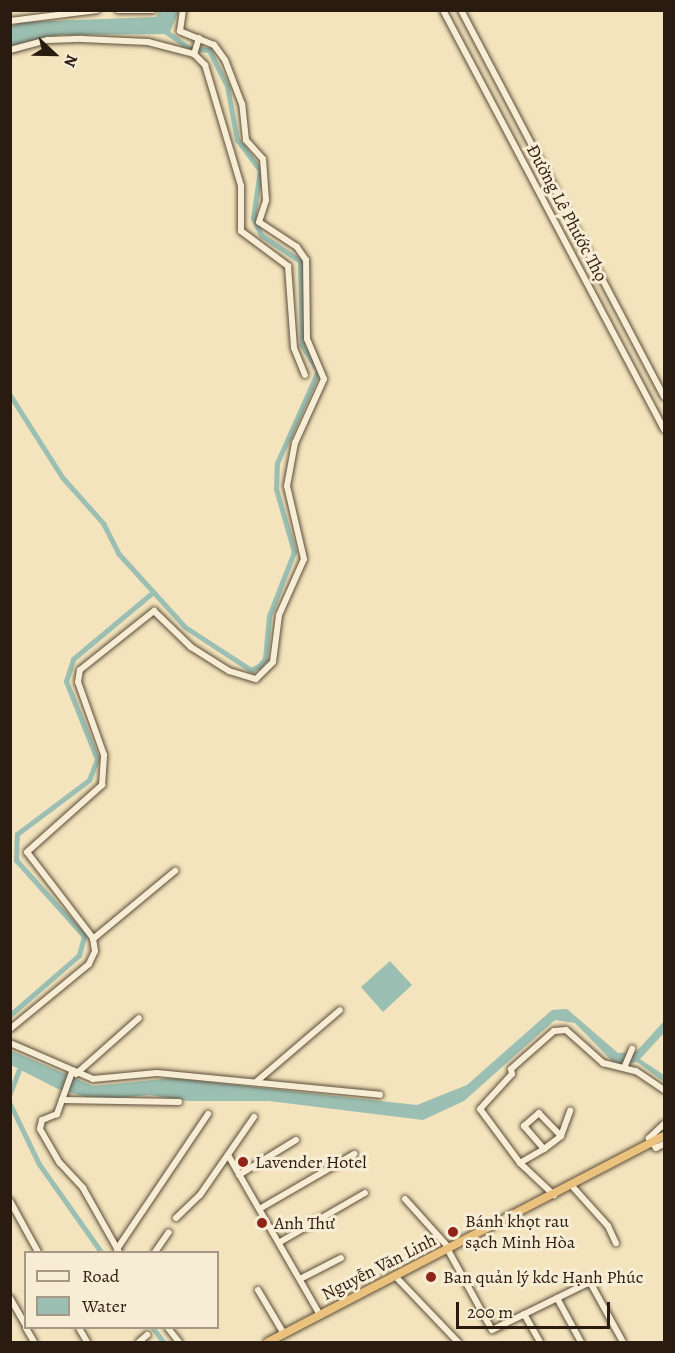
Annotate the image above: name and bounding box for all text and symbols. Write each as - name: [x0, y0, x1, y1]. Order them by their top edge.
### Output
- north arrow: [24, 24, 84, 84]
- text: N: [58, 51, 83, 70]
- street label: Đường Lê Phước Thọ: [522, 141, 612, 285]
- place label: Lavender Hotel: [255, 1151, 367, 1173]
- marker: Lavender Hotel: [236, 1155, 250, 1169]
- place label: Bánh khọt rau sạch Minh Hòa: [465, 1211, 575, 1254]
- place label: Anh Thư: [274, 1212, 335, 1234]
- marker: Anh Thư: [255, 1216, 269, 1230]
- marker: Bánh khọt rau sạch Minh Hòa: [446, 1225, 460, 1239]
- street label: Nguyễn Văn Linh: [318, 1229, 440, 1305]
- legend: [24, 1251, 219, 1329]
- text: Road: [82, 1264, 119, 1288]
- place label: Ban quản lý kdc Hạnh Phúc: [443, 1266, 643, 1288]
- marker: Ban quản lý kdc Hạnh Phúc: [424, 1270, 438, 1284]
- scale bar: [459, 1290, 614, 1328]
- text: Water: [82, 1294, 127, 1318]
- text: 200 m: [467, 1300, 513, 1324]

